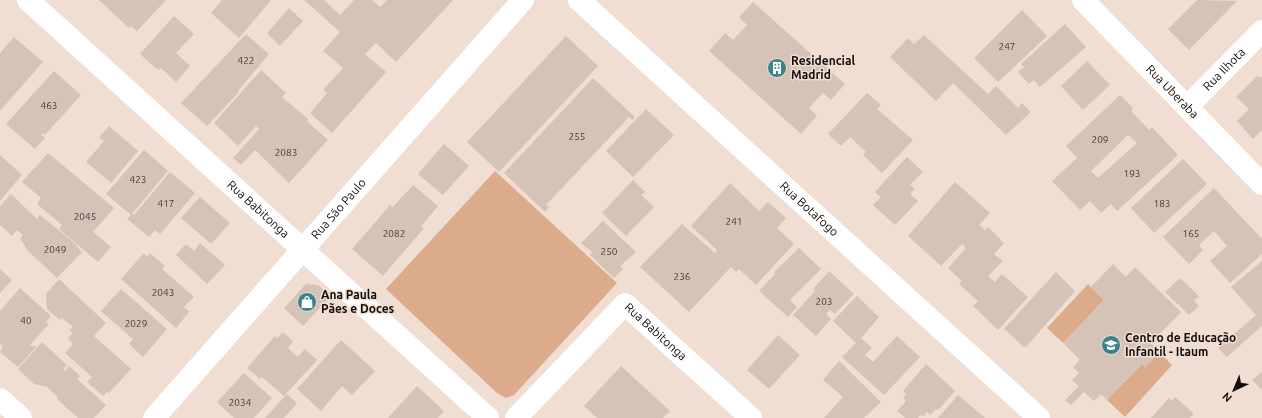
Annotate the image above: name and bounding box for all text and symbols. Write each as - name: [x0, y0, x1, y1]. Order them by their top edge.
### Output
- house number: 247: [999, 41, 1015, 52]
- street label: Rua Ilhota: [1200, 45, 1248, 93]
- place label: Residencial Madrid: [791, 54, 855, 81]
- house number: 422: [238, 55, 254, 66]
- building icon: Residencial Madrid: [766, 57, 788, 79]
- street label: Rua Uberaba: [1144, 62, 1201, 121]
- house number: 463: [41, 100, 57, 111]
- house number: 255: [569, 131, 585, 142]
- house number: 209: [1092, 134, 1108, 145]
- house number: 2083: [275, 147, 297, 158]
- house number: 193: [1124, 168, 1140, 179]
- house number: 423: [130, 174, 146, 185]
- street label: Rua São Paulo: [308, 176, 368, 241]
- street label: Rua Babitonga: [225, 178, 292, 240]
- street label: Rua Botafogo: [778, 179, 841, 239]
- house number: 417: [158, 198, 174, 209]
- house number: 183: [1154, 198, 1170, 209]
- house number: 2045: [74, 211, 96, 222]
- house number: 241: [726, 216, 742, 227]
- house number: 2082: [383, 228, 405, 239]
- house number: 165: [1183, 228, 1199, 239]
- house number: 2049: [44, 244, 66, 255]
- house number: 250: [601, 246, 618, 257]
- house number: 236: [674, 271, 691, 282]
- house number: 2043: [152, 287, 174, 298]
- place label: Ana Paula Pães e Doces: [321, 288, 395, 315]
- shop icon: Ana Paula Pães e Doces: [296, 291, 318, 313]
- house number: 203: [816, 296, 832, 307]
- street label: Rua Babitonga: [622, 300, 689, 363]
- house number: 40: [20, 315, 32, 326]
- house number: 2029: [125, 318, 147, 329]
- place label: Centro de Educação Infantil - Itaum: [1125, 331, 1236, 358]
- school or university icon: Centro de Educação Infantil - Itaum: [1100, 334, 1122, 356]
- north arrow: [1214, 370, 1254, 410]
- text: N: [1220, 390, 1234, 404]
- house number: 2034: [229, 397, 252, 408]

